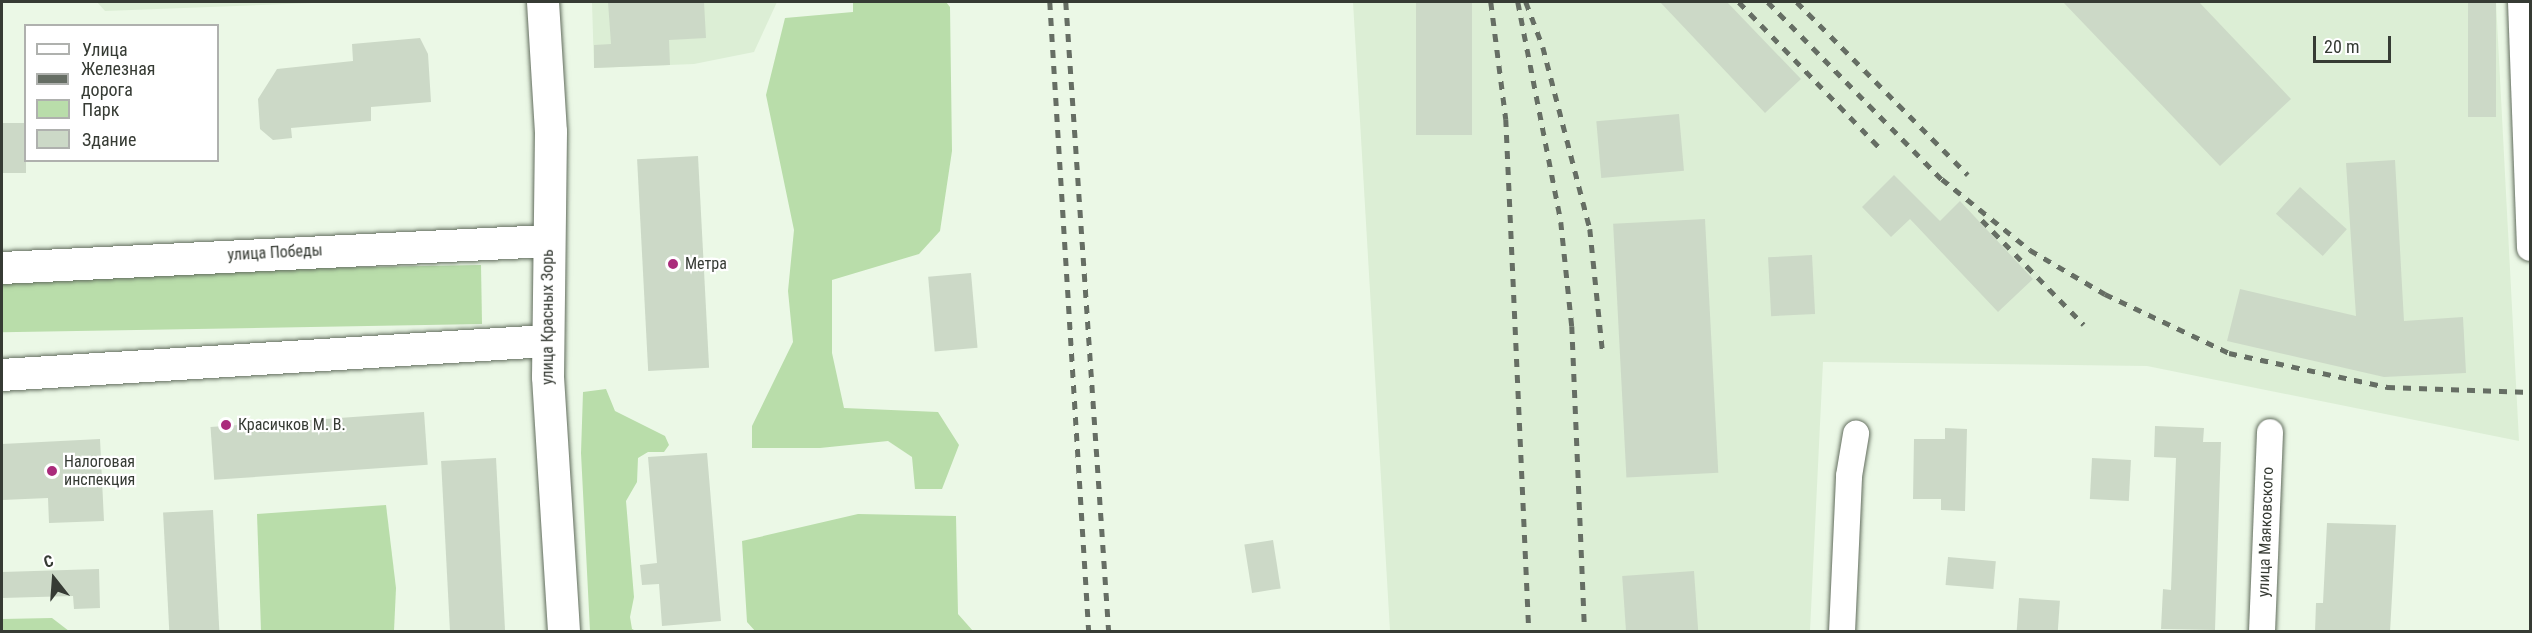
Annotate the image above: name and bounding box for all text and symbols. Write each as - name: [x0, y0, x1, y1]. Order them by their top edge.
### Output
- legend: [24, 24, 219, 162]
- scale bar: [2316, 24, 2394, 62]
- text: 20 m: [2324, 36, 2359, 57]
- text: Улица: [82, 39, 128, 60]
- text: Железная дорога: [81, 58, 156, 100]
- text: Парк: [82, 99, 119, 120]
- text: Здание: [82, 129, 136, 150]
- street label: улица Победы: [227, 241, 323, 265]
- street label: улица Красных Зорь: [538, 249, 558, 385]
- place label: Метра: [685, 254, 727, 274]
- marker: Метра: [666, 257, 680, 271]
- place label: Красичков М. В.: [238, 415, 346, 435]
- marker: Красичков М. В.: [219, 418, 233, 432]
- place label: Налоговая инспекция: [64, 452, 135, 490]
- marker: Налоговая инспекция: [45, 464, 59, 478]
- street label: улица Маяковского: [2254, 467, 2278, 597]
- north arrow: [24, 549, 84, 609]
- text: С: [41, 551, 56, 572]

